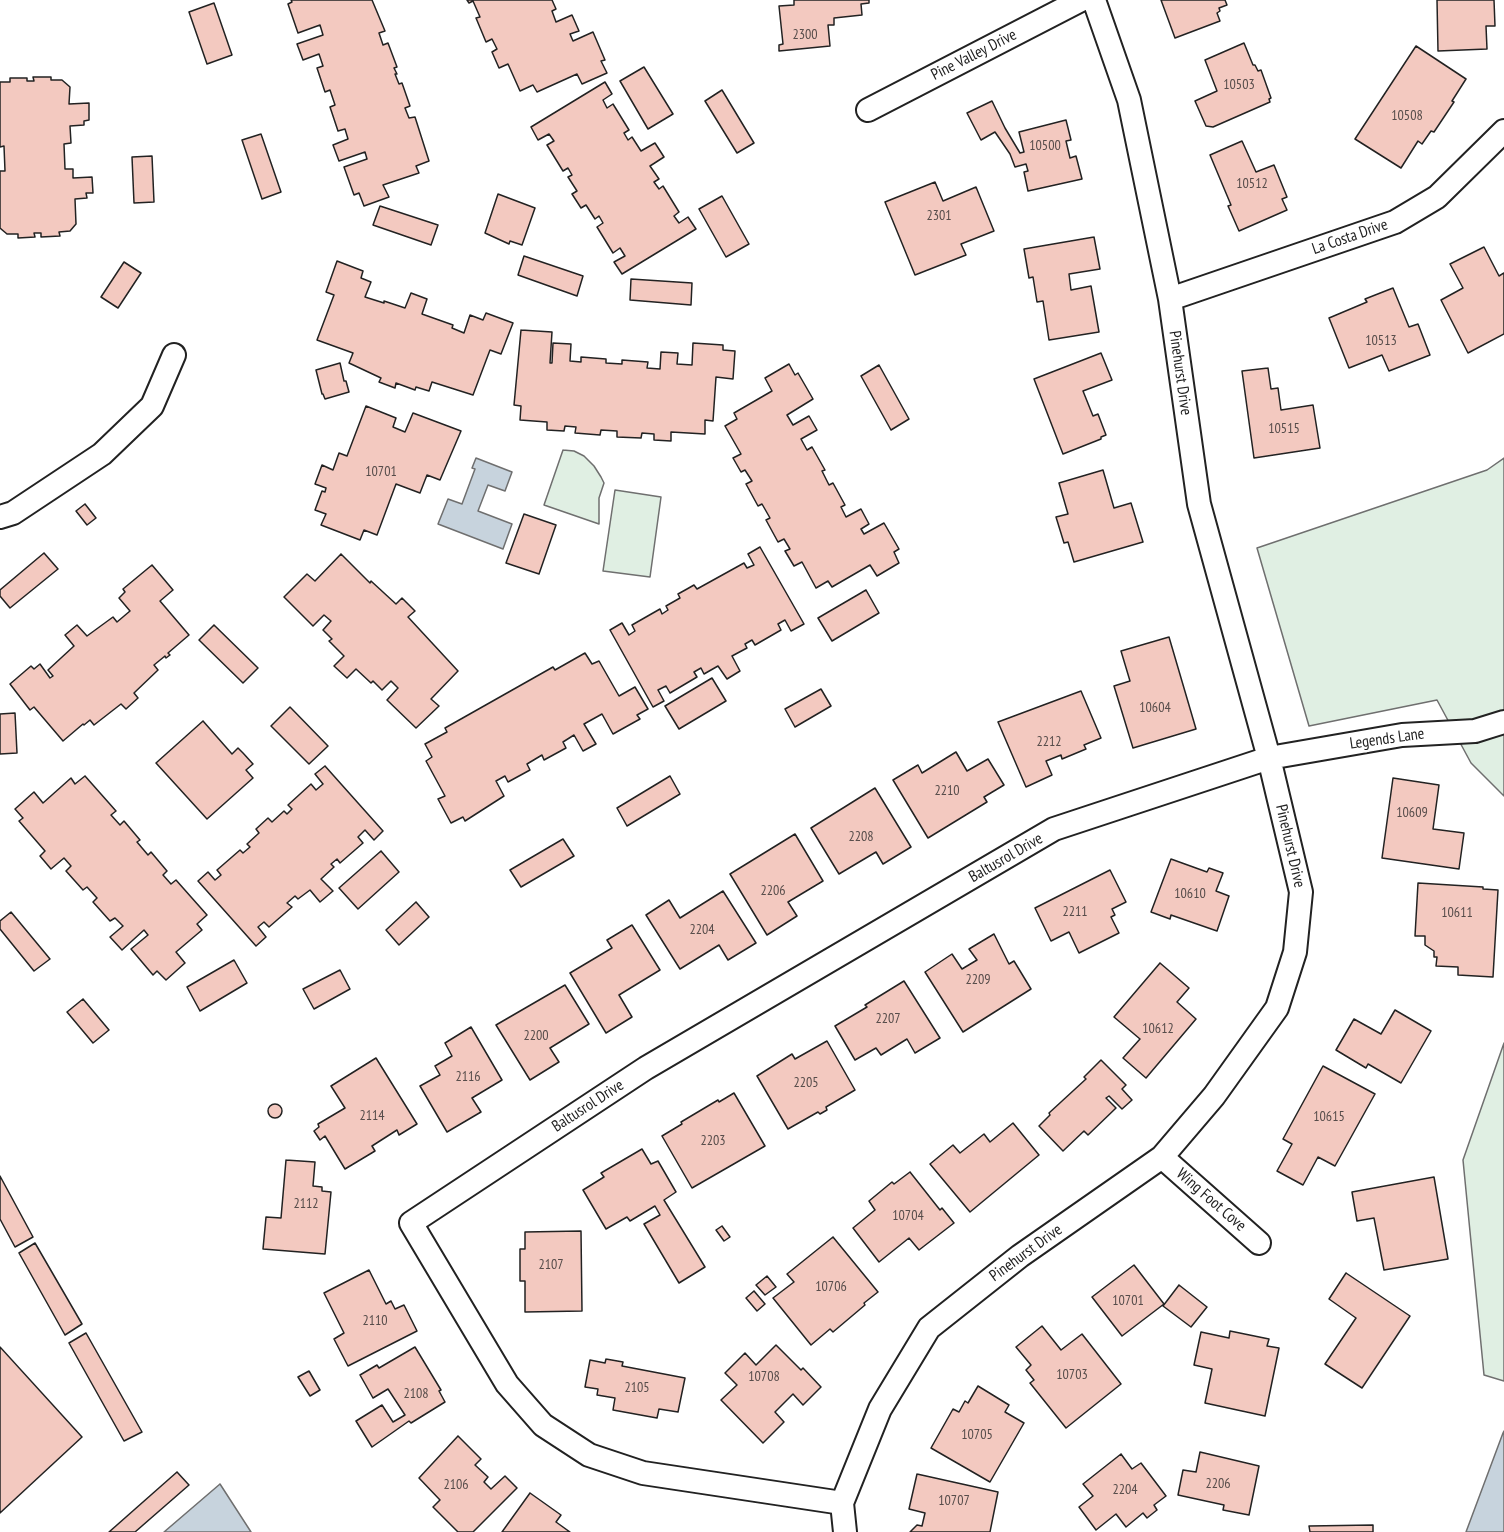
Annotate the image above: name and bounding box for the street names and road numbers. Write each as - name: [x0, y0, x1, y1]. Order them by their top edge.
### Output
- street label: Pine Valley Drive: [928, 25, 1020, 85]
- street label: La Costa Drive: [1310, 215, 1390, 259]
- street label: Pinehurst Drive: [1165, 330, 1195, 416]
- street label: Legends Lane: [1348, 724, 1426, 754]
- street label: Pinehurst Drive: [1271, 802, 1309, 890]
- street label: Baltusrol Drive: [966, 829, 1046, 887]
- street label: Baltusrol Drive: [548, 1076, 628, 1136]
- street label: Wing Foot Cove: [1172, 1164, 1250, 1236]
- street label: Pinehurst Drive: [986, 1220, 1066, 1286]

